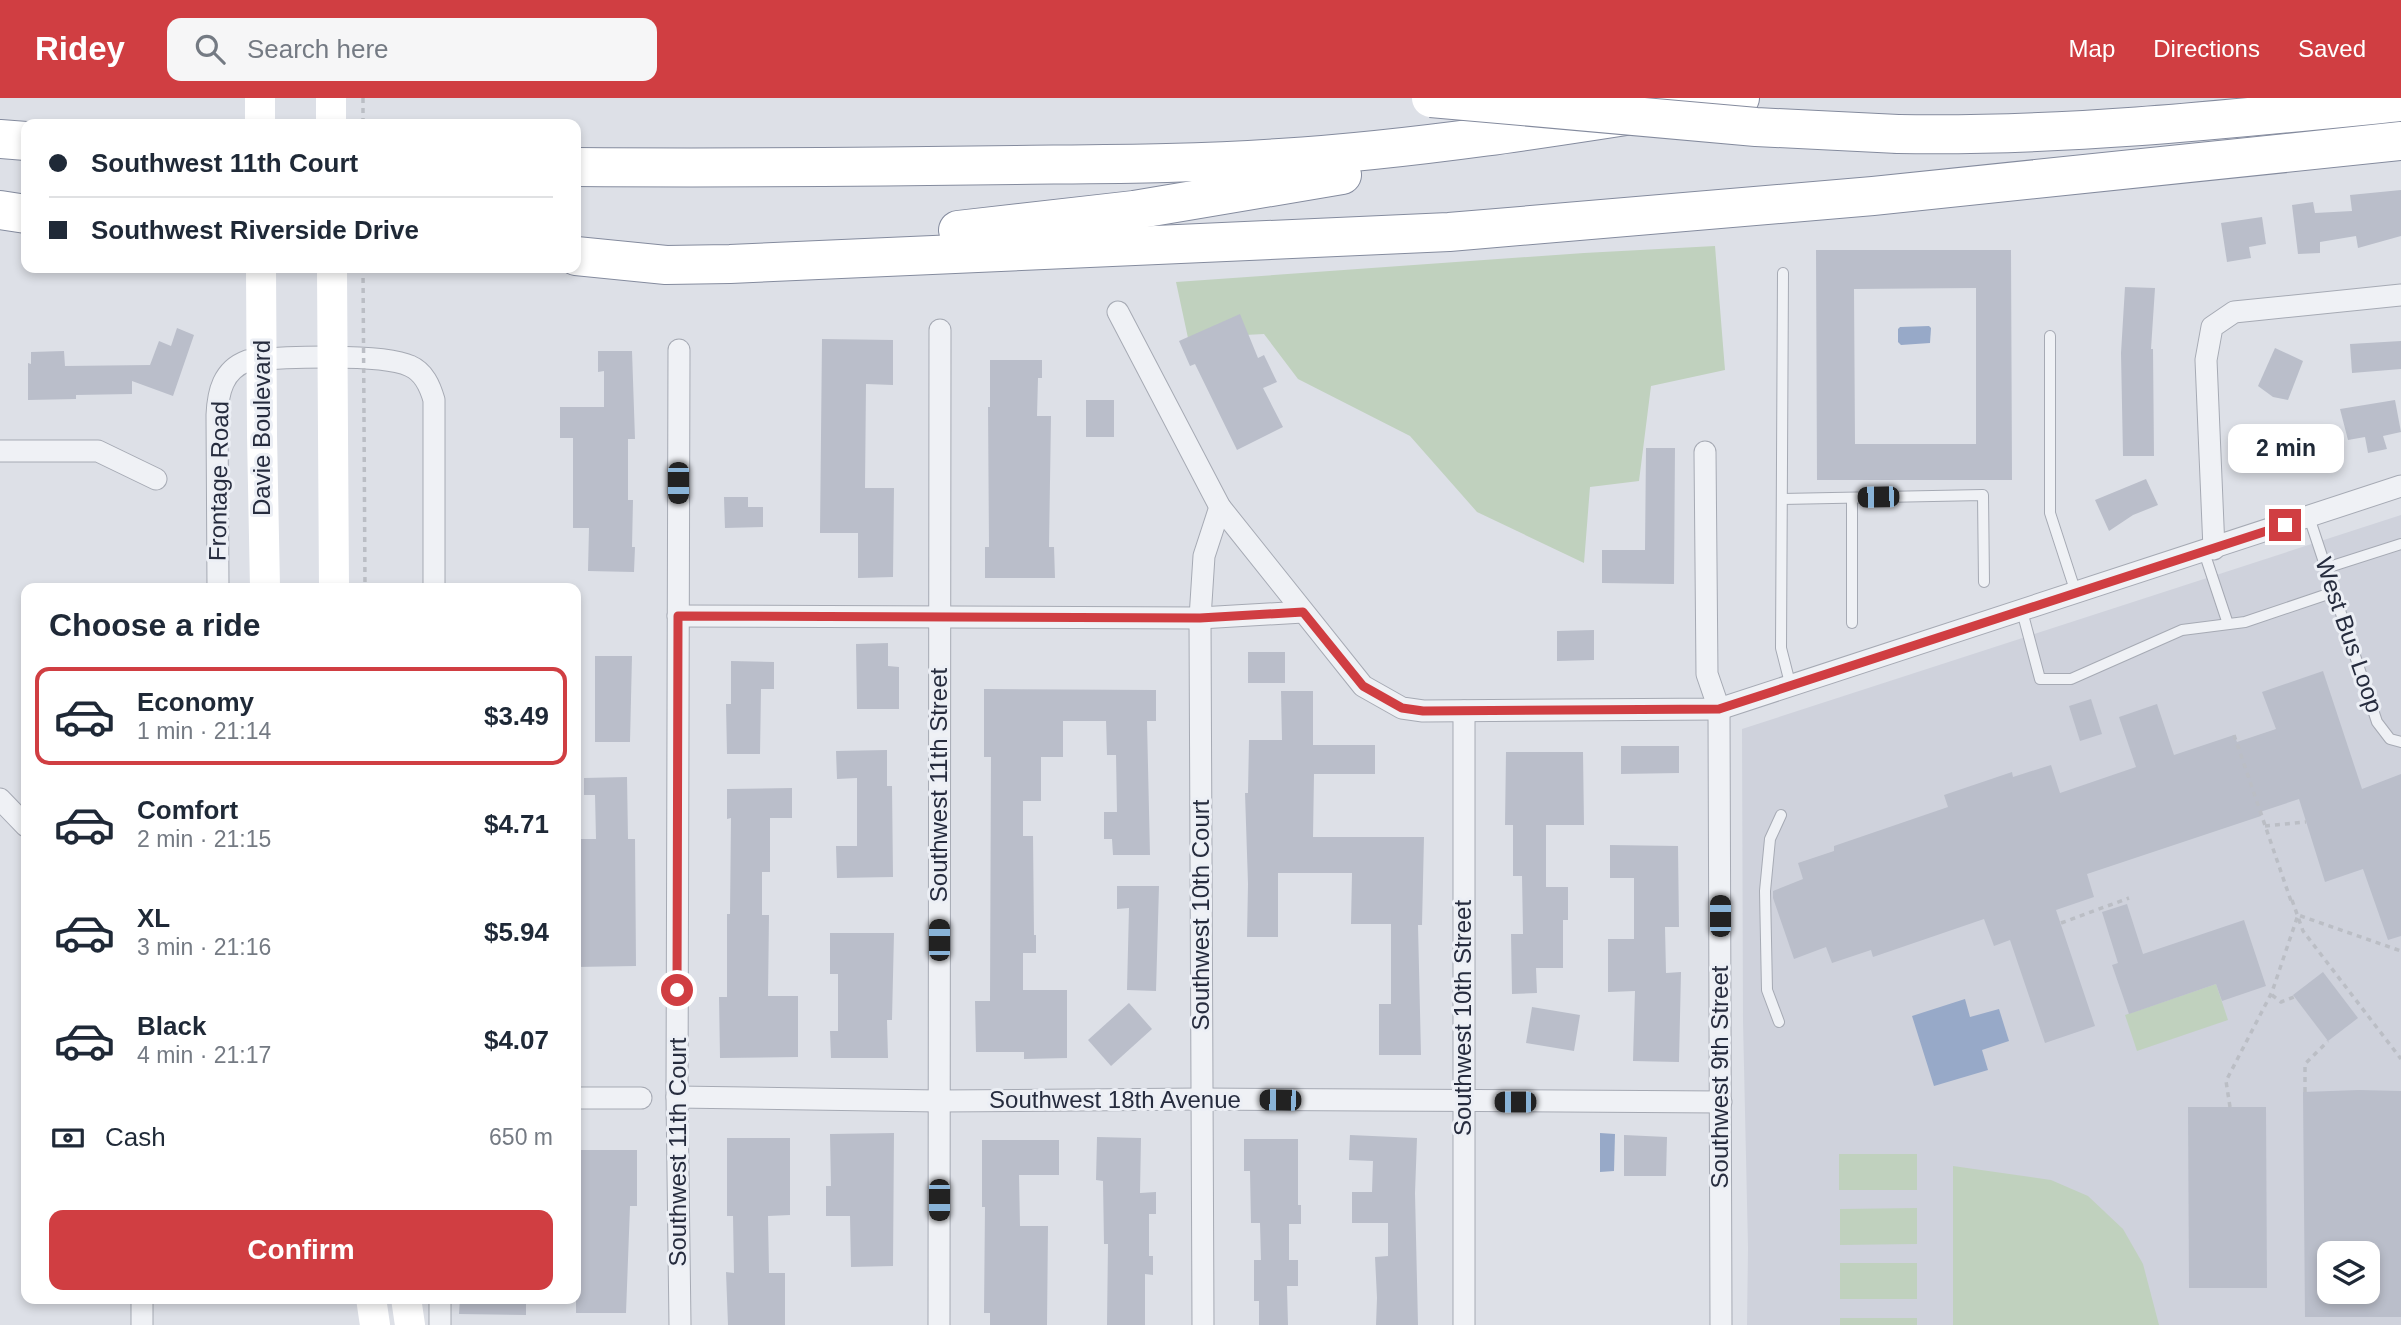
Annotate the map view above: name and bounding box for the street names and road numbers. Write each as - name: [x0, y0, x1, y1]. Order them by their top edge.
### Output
- street label: Davie Boulevard: [248, 340, 275, 516]
- street label: Frontage Road: [204, 401, 233, 561]
- street label: West Bus Loop: [2310, 554, 2389, 716]
- street label: Southwest 11th Street: [925, 667, 952, 902]
- street label: Southwest 10th Court: [1187, 799, 1214, 1030]
- street label: Southwest 10th Street: [1449, 900, 1476, 1136]
- street label: Southwest 9th Street: [1706, 965, 1733, 1188]
- street label: Southwest 11th Court: [664, 1037, 691, 1267]
- street label: Southwest 18th Avenue: [989, 1086, 1241, 1113]

